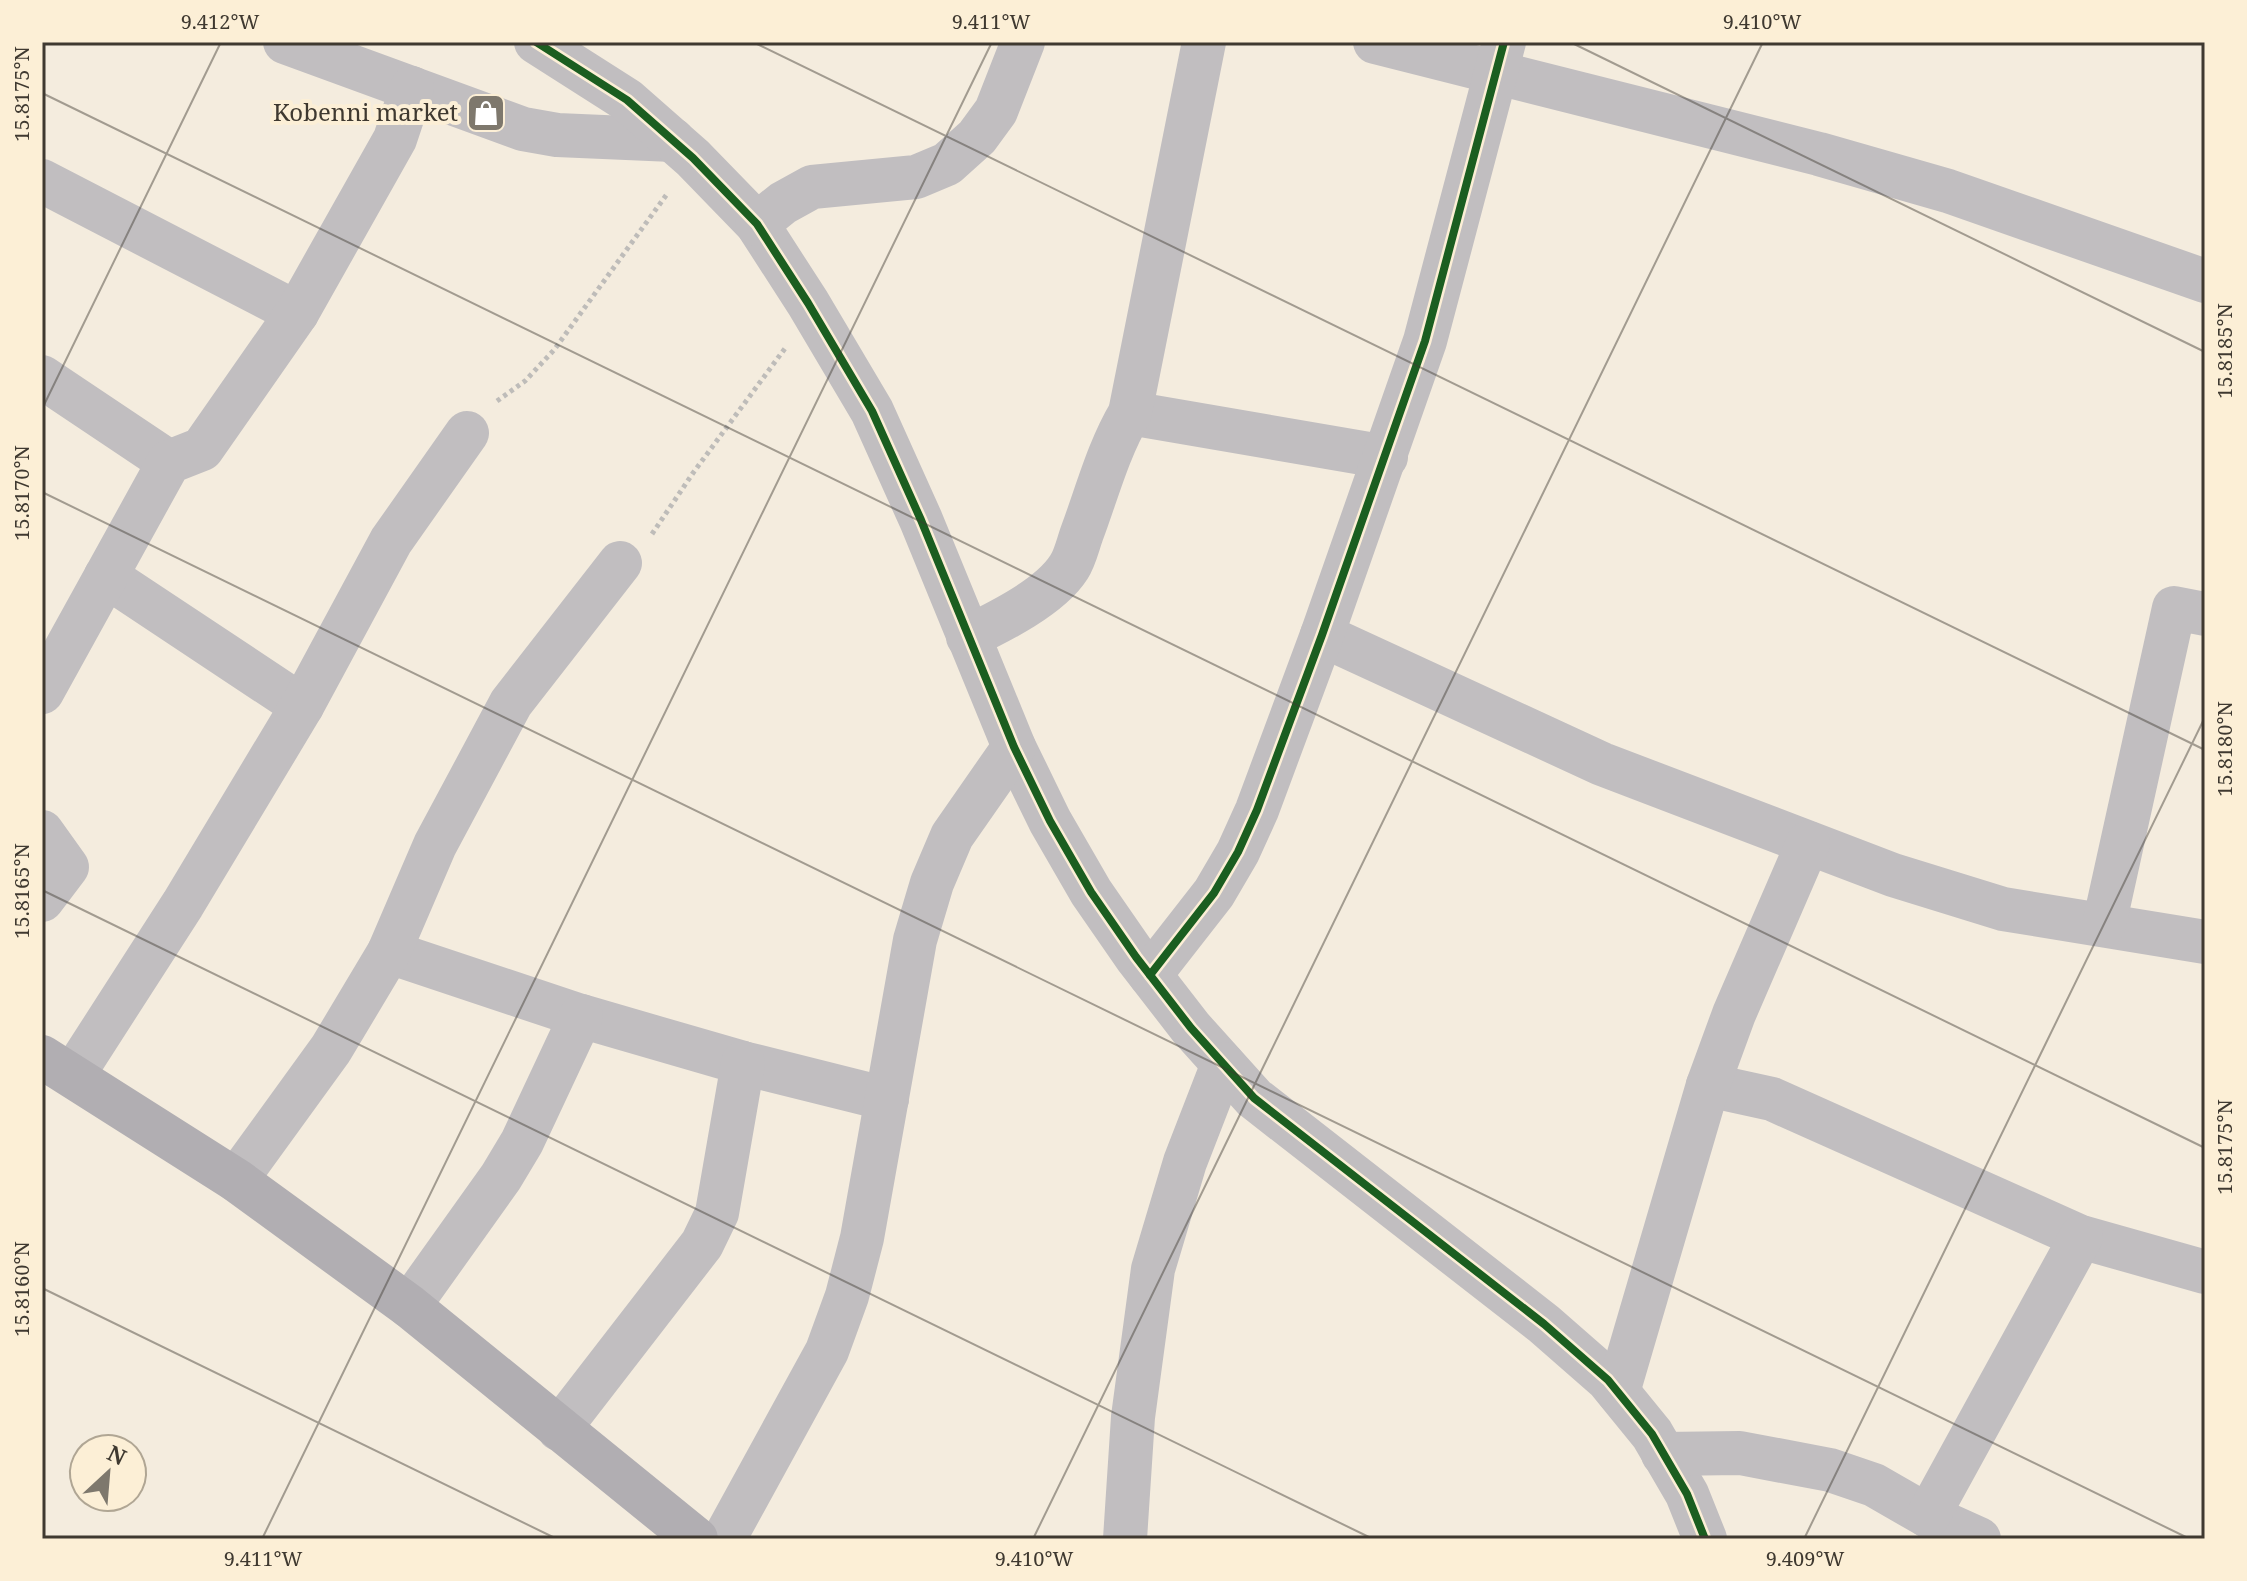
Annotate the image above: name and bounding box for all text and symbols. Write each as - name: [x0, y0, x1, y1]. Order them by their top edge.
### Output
- text: 9.412°W: [181, 8, 259, 35]
- text: 9.411°W: [952, 8, 1030, 35]
- text: 9.410°W: [1723, 8, 1801, 35]
- text: 15.8175°N: [8, 46, 35, 142]
- shop icon: Kobenni market: [465, 92, 507, 134]
- place label: Kobenni market: [273, 95, 458, 128]
- text: 15.8185°N: [2211, 303, 2238, 399]
- text: 15.8170°N: [8, 445, 35, 541]
- text: 15.8180°N: [2211, 701, 2238, 797]
- text: 15.8165°N: [8, 843, 35, 939]
- text: 15.8175°N: [2211, 1099, 2238, 1195]
- text: 15.8160°N: [8, 1241, 35, 1337]
- north arrow: [68, 1433, 148, 1513]
- text: N: [103, 1437, 132, 1471]
- text: 9.411°W: [224, 1545, 302, 1572]
- text: 9.410°W: [995, 1545, 1073, 1572]
- text: 9.409°W: [1766, 1545, 1844, 1572]

